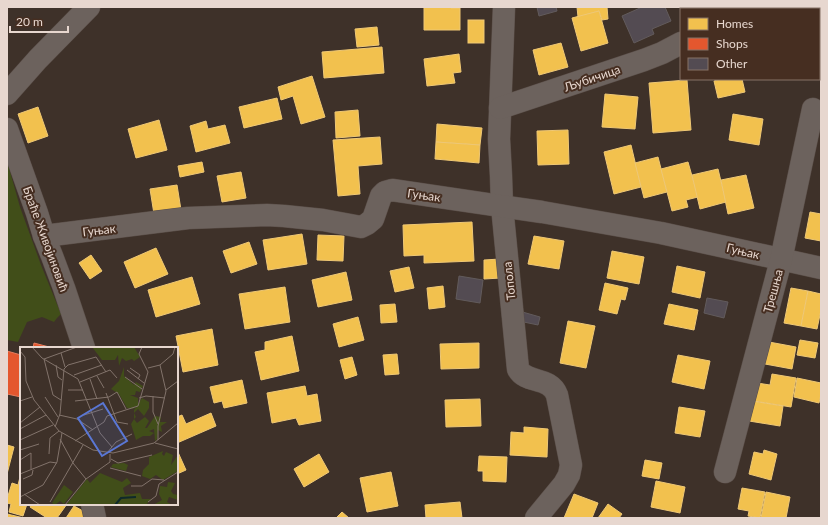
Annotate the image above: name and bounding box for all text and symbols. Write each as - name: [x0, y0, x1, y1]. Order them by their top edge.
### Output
- scale bar: [10, 8, 68, 34]
- legend: [680, 8, 820, 80]
- text: 20 m: [16, 14, 43, 29]
- text: Homes: [716, 16, 753, 31]
- text: Shops: [716, 36, 748, 51]
- text: Other: [716, 56, 748, 71]
- street label: Љубичица: [561, 61, 622, 95]
- street label: Браће Живојиновић: [20, 184, 72, 294]
- street label: Гуњак: [406, 185, 442, 205]
- street label: Гуњак: [81, 220, 117, 239]
- street label: Гуњак: [725, 240, 762, 262]
- street label: Топола: [500, 261, 518, 301]
- street label: Трешња: [760, 268, 786, 314]
- inset map: [20, 347, 178, 505]

